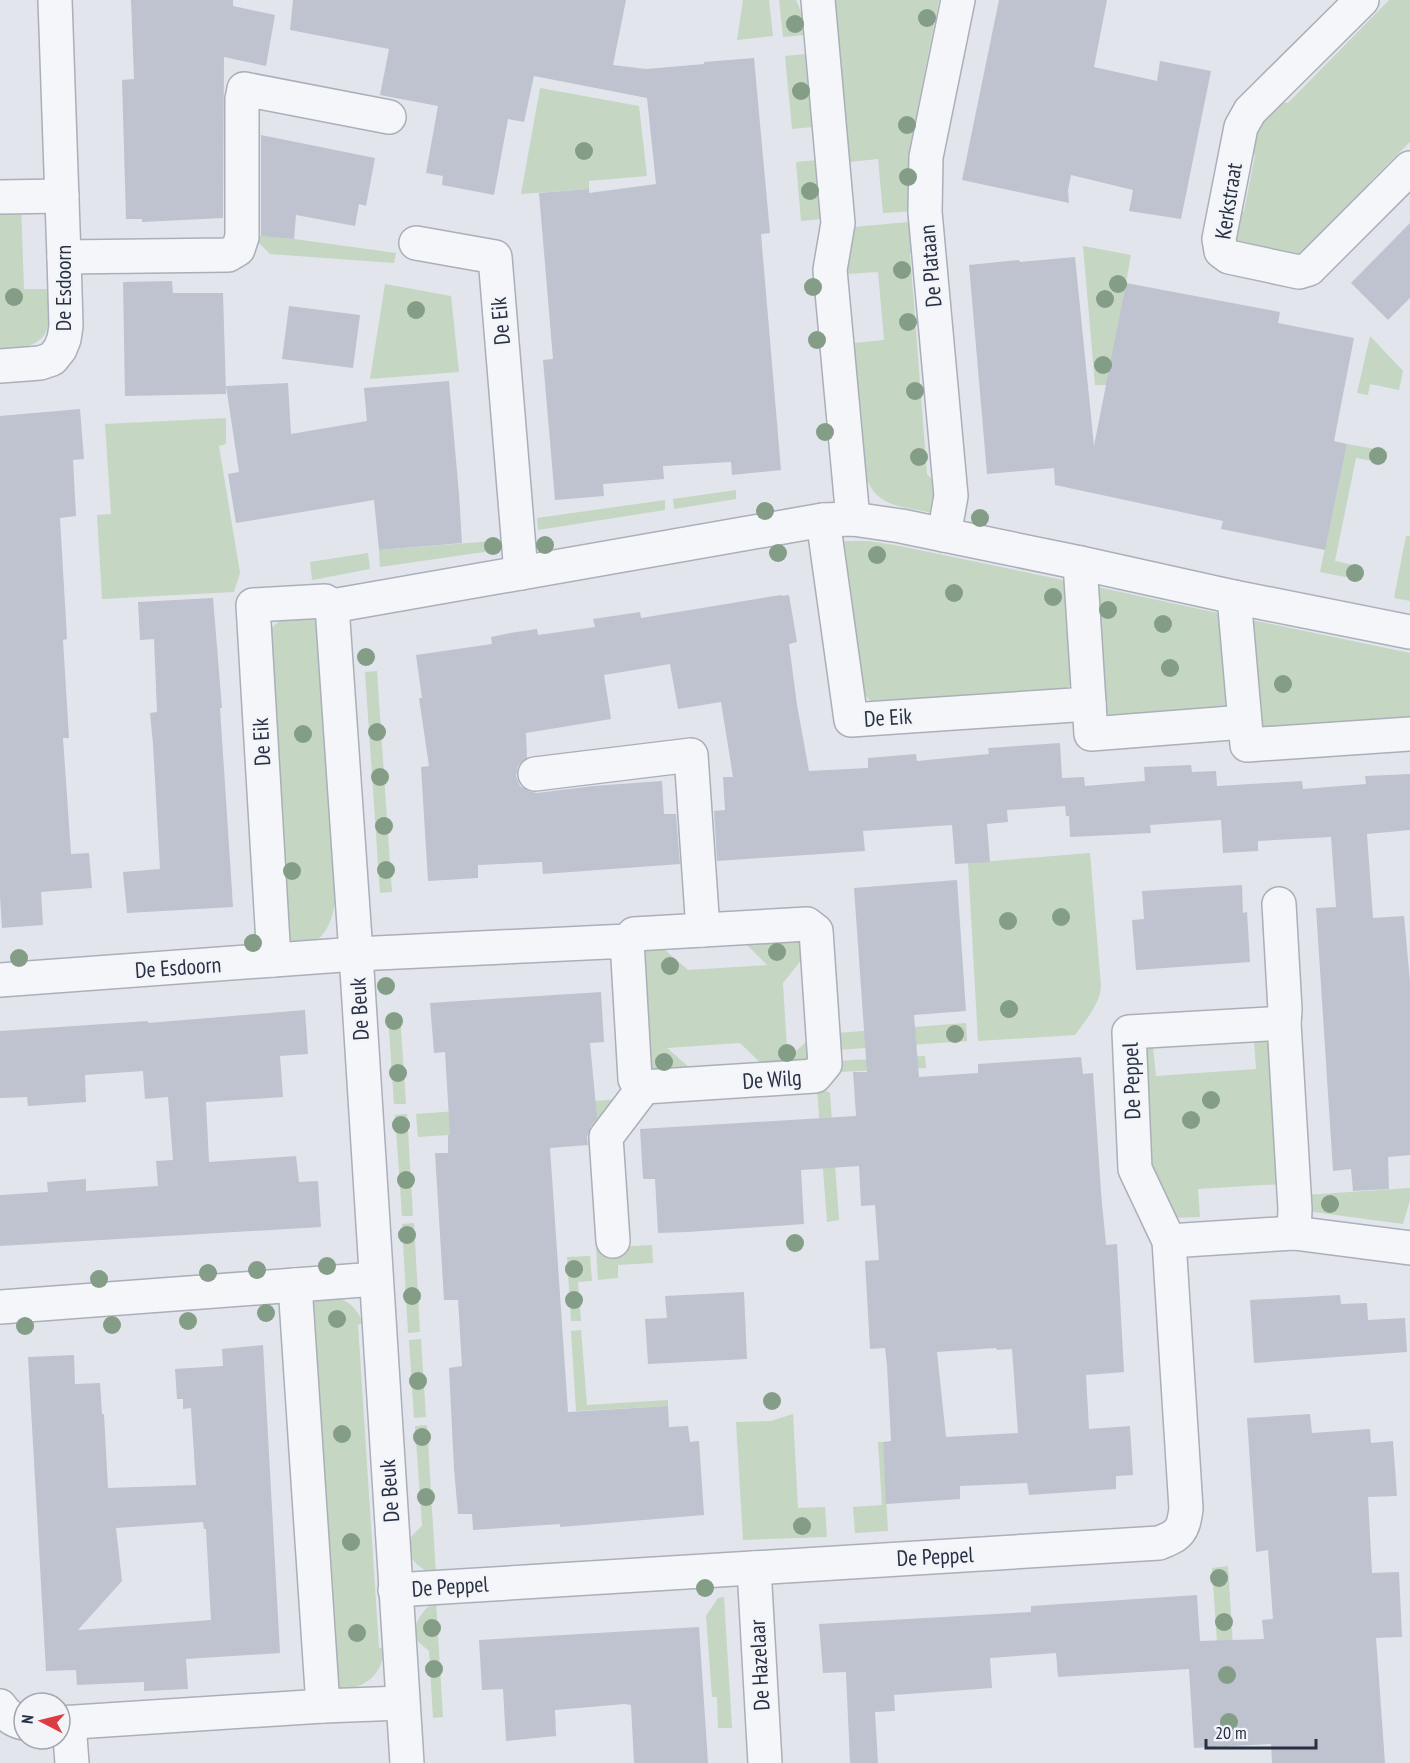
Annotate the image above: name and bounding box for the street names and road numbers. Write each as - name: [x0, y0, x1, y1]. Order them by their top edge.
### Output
- street label: Kerkstraat: [1208, 161, 1248, 241]
- street label: De Plataan: [912, 224, 948, 308]
- street label: De Esdoorn: [49, 245, 77, 331]
- street label: De Eik: [484, 295, 516, 346]
- street label: De Eik: [863, 701, 913, 733]
- street label: De Eik: [246, 717, 276, 767]
- street label: De Esdoorn: [134, 950, 222, 984]
- street label: De Beuk: [343, 976, 375, 1041]
- street label: De Peppel: [1116, 1041, 1146, 1120]
- street label: De Wilg: [742, 1063, 802, 1095]
- street label: De Beuk: [373, 1458, 405, 1523]
- street label: De Peppel: [896, 1540, 975, 1572]
- street label: De Peppel: [411, 1569, 490, 1603]
- street label: De Hazelaar: [743, 1619, 775, 1711]

